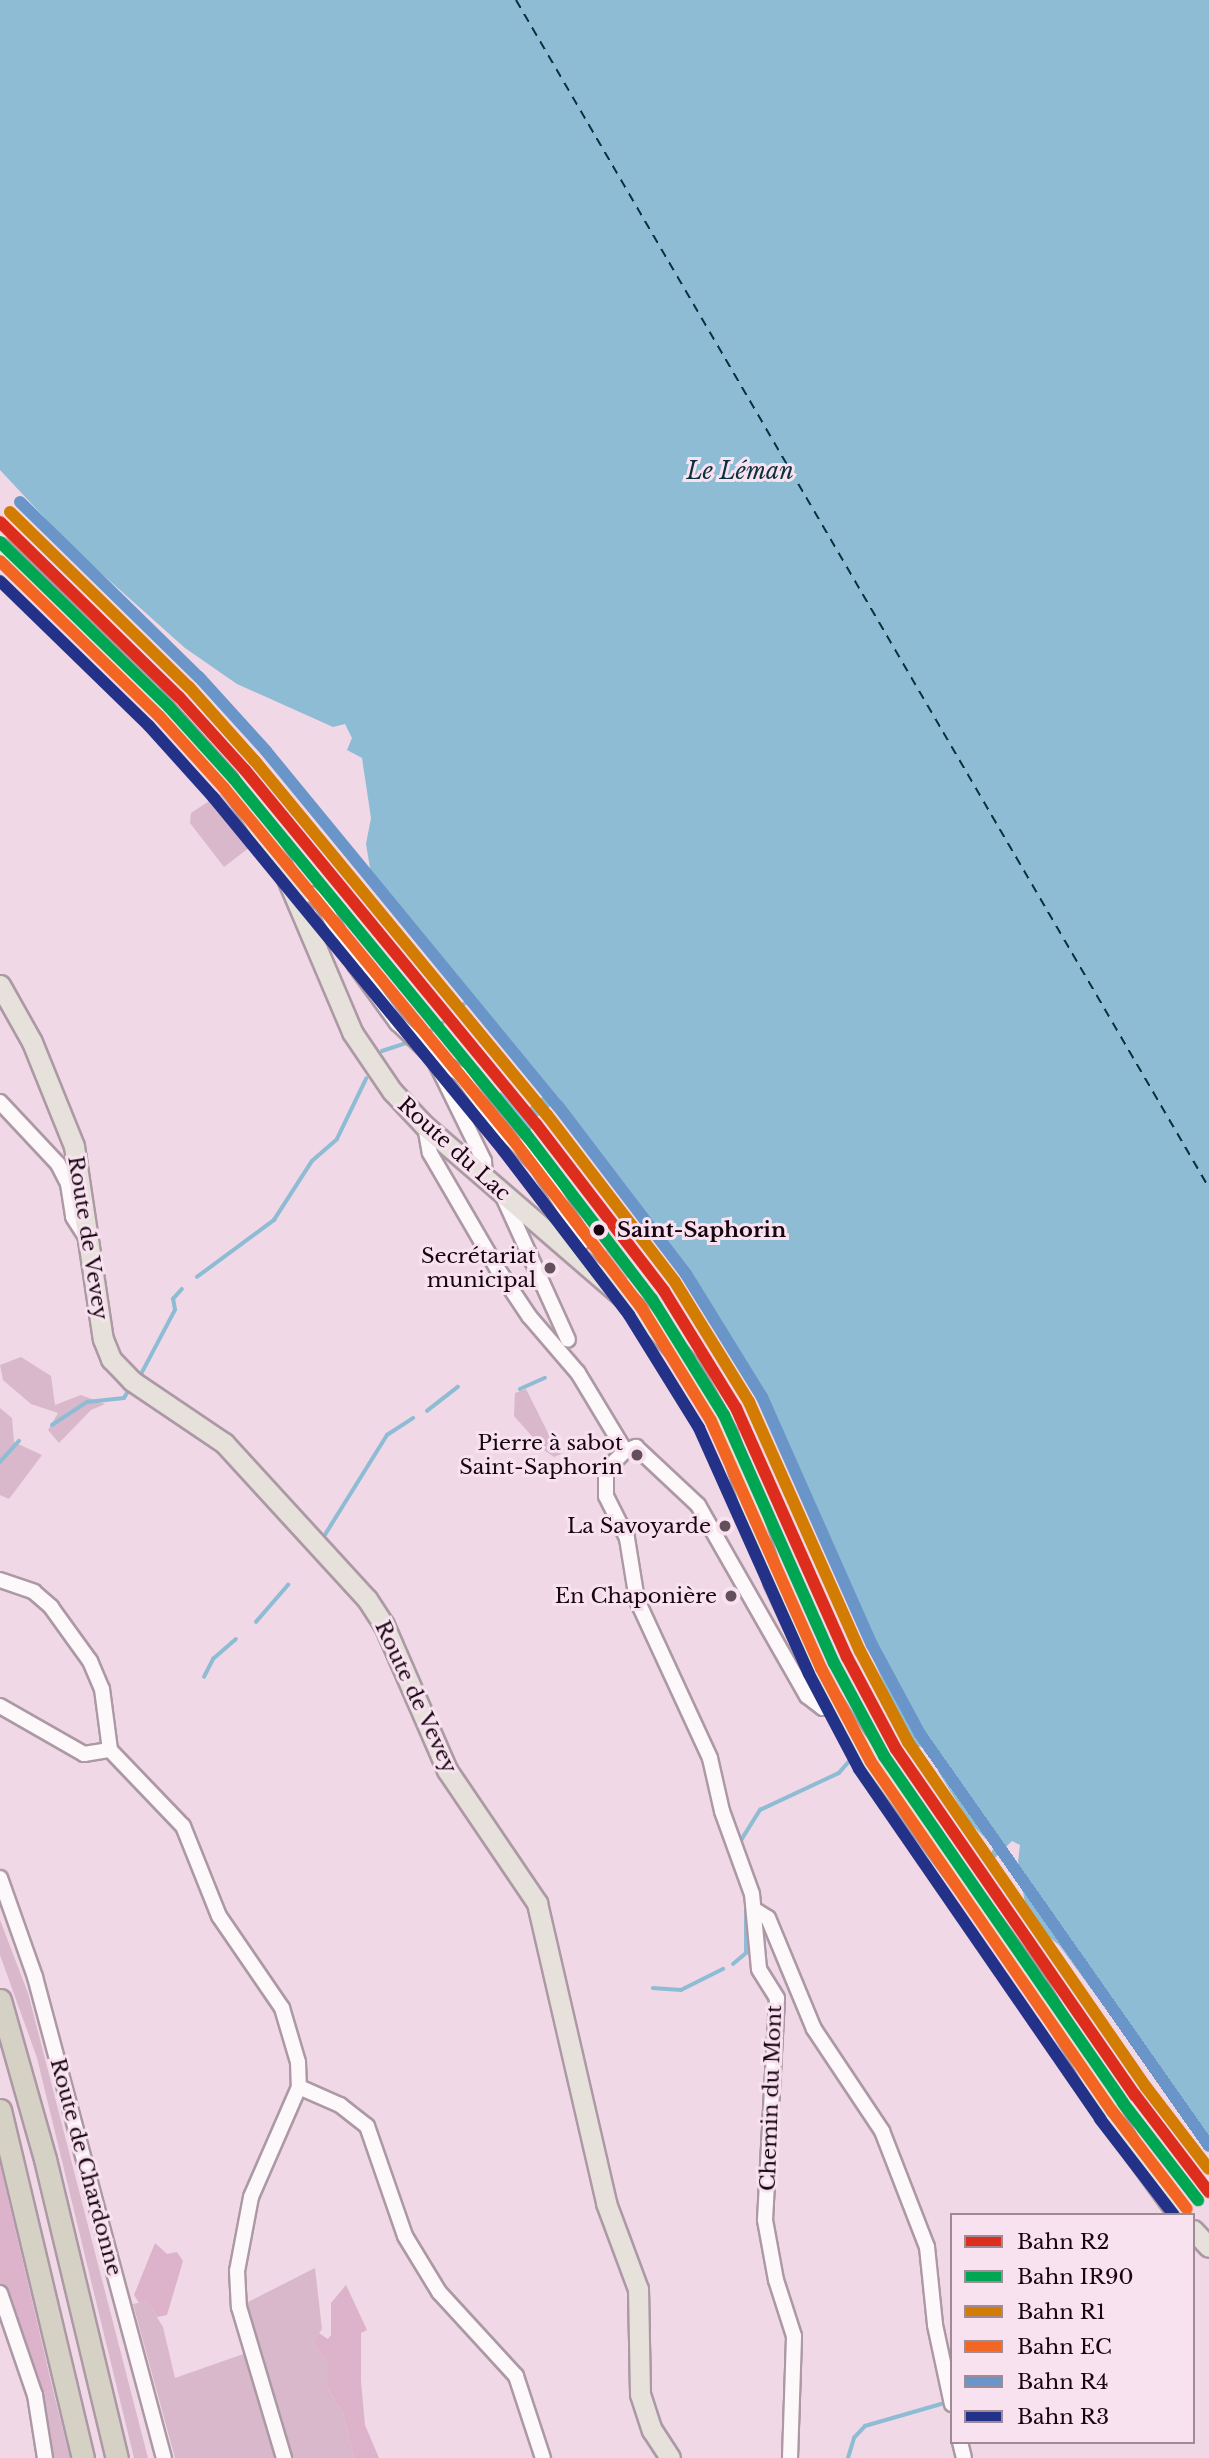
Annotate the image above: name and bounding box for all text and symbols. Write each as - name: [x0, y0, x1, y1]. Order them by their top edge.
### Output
- water label: Le Léman: [686, 457, 794, 485]
- street label: Route du Lac: [393, 1092, 515, 1206]
- street label: Route de Vevey: [63, 1154, 113, 1322]
- place label: Saint-Saphorin: [617, 1217, 786, 1243]
- marker: Saint-Saphorin: [587, 1218, 611, 1242]
- place label: Secrétariat municipal: [421, 1243, 536, 1293]
- marker: Secrétariat municipal: [542, 1260, 558, 1276]
- place label: Pierre à sabot Saint-Saphorin: [459, 1430, 623, 1480]
- marker: Pierre à sabot Saint-Saphorin: [629, 1447, 645, 1463]
- place label: La Savoyarde: [567, 1513, 711, 1539]
- marker: La Savoyarde: [717, 1518, 733, 1534]
- place label: En Chaponière: [555, 1583, 717, 1609]
- marker: En Chaponière: [723, 1588, 739, 1604]
- street label: Route de Vevey: [369, 1616, 463, 1778]
- street label: Chemin du Mont: [755, 2004, 787, 2192]
- street label: Route de Chardonne: [45, 2056, 127, 2278]
- legend: [950, 2213, 1195, 2444]
- text: Bahn R2: [1017, 2229, 1110, 2255]
- text: Bahn IR90: [1017, 2264, 1133, 2290]
- text: Bahn R1: [1017, 2299, 1106, 2325]
- text: Bahn EC: [1017, 2334, 1112, 2360]
- text: Bahn R4: [1017, 2369, 1109, 2395]
- text: Bahn R3: [1017, 2404, 1109, 2430]

